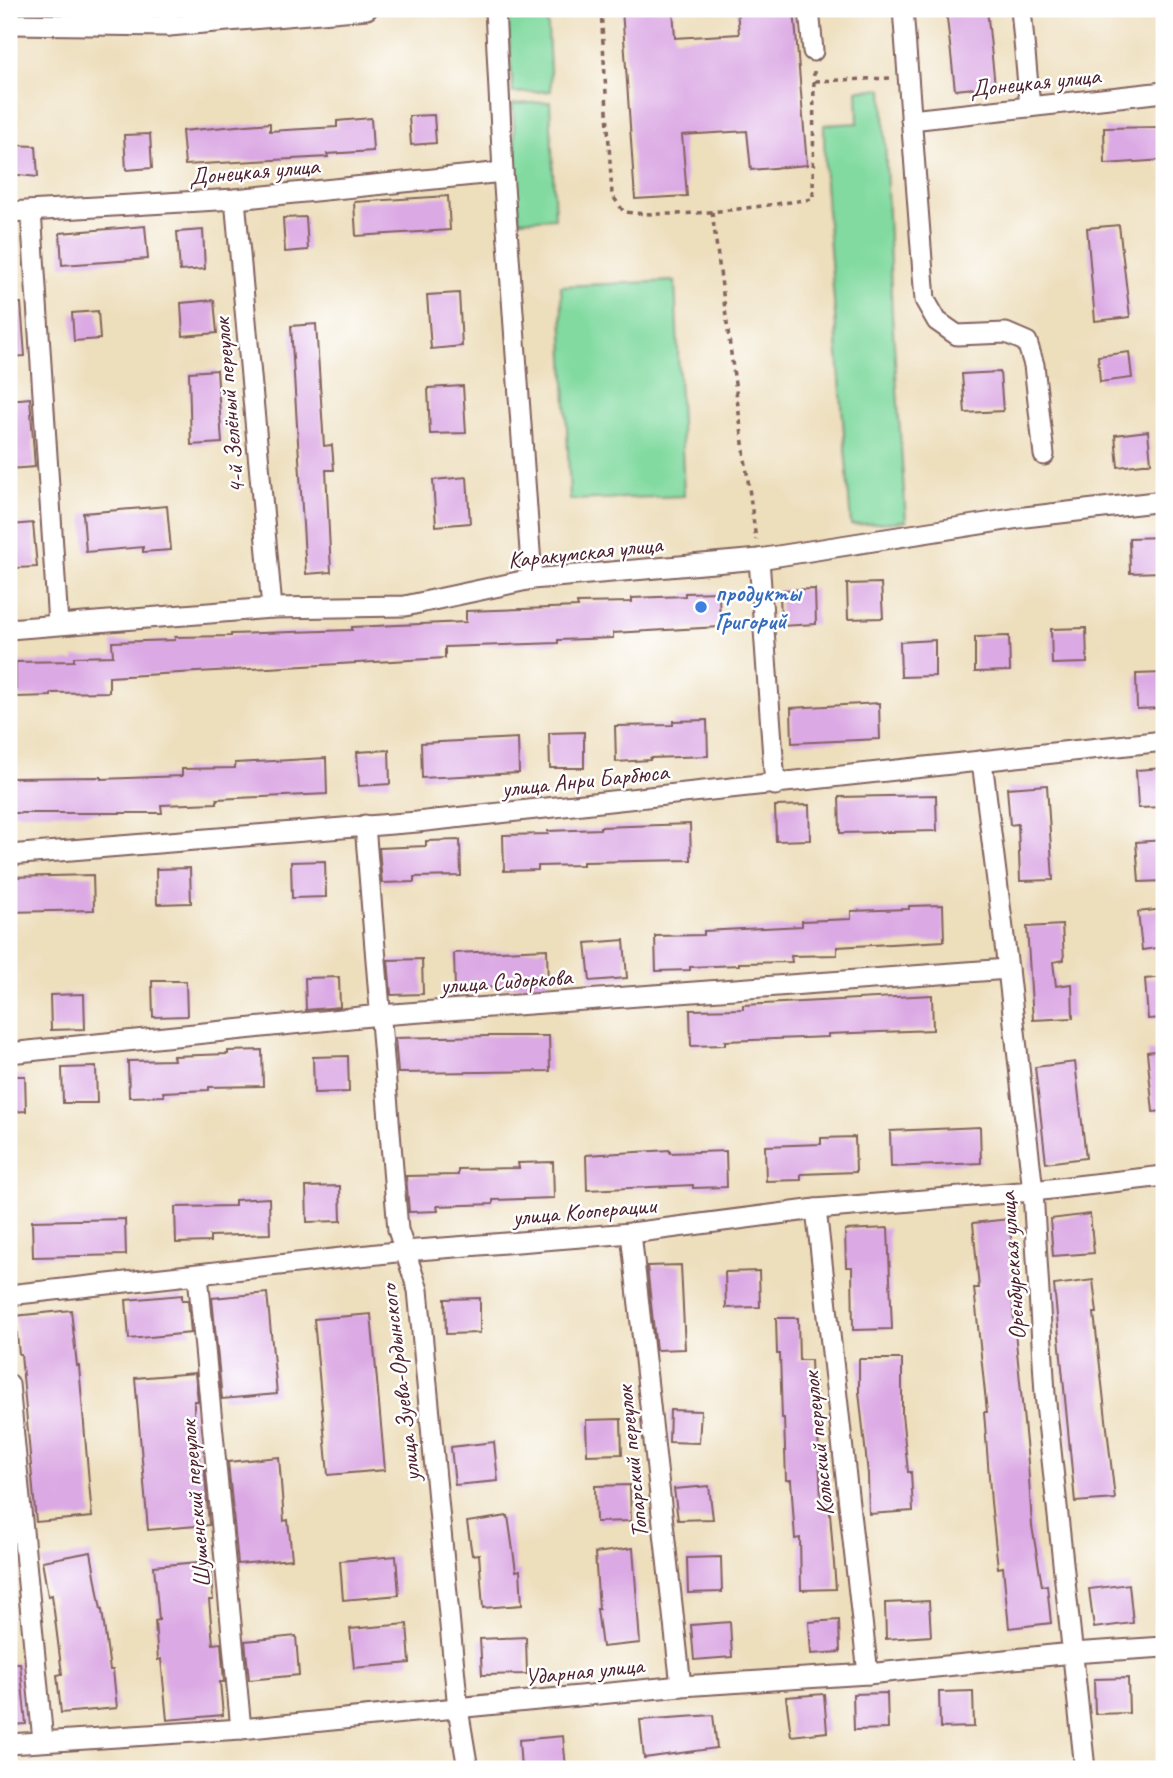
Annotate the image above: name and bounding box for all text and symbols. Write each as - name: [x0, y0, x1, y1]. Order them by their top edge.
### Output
- street label: Донецкая улица: [968, 60, 1103, 104]
- street label: Донецкая улица: [188, 150, 322, 192]
- street label: 4-й Зелёный переулок: [206, 315, 252, 495]
- street label: Каракумская улица: [506, 529, 665, 575]
- place label: продукты Григорий: [715, 578, 802, 636]
- marker: продукты Григорий: [693, 599, 709, 615]
- street label: улица Анри Барбюса: [498, 756, 671, 804]
- street label: улица Сидоркова: [437, 961, 574, 1001]
- street label: Оренбурская улица: [992, 1189, 1032, 1341]
- street label: улица Кооперации: [509, 1190, 659, 1232]
- street label: улица Зуева-Ордынского: [373, 1280, 427, 1485]
- street label: Кольский переулок: [795, 1368, 840, 1517]
- street label: Топарский переулок: [609, 1382, 655, 1540]
- street label: Шушенский переулок: [173, 1417, 217, 1589]
- street label: Ударная улица: [523, 1650, 647, 1692]

